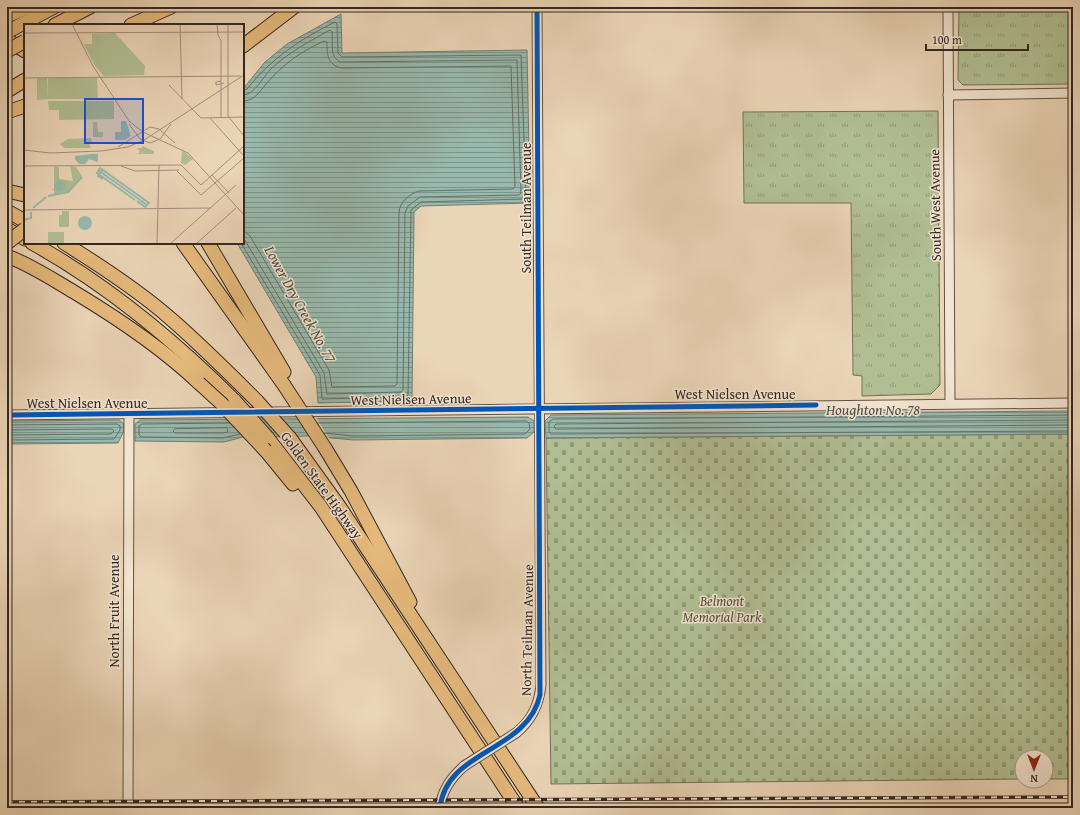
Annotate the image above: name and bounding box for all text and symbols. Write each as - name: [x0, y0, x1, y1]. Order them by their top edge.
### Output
- inset map: [24, 24, 244, 244]
- scale bar: [926, 26, 1028, 52]
- text: 100 m: [932, 31, 962, 48]
- street label: South Teilman Avenue: [516, 142, 536, 274]
- street label: South West Avenue: [924, 148, 946, 261]
- water label: Lower Dry Creek No. 77: [259, 241, 342, 366]
- street label: West Nielsen Avenue: [674, 384, 796, 404]
- street label: West Nielsen Avenue: [350, 388, 472, 410]
- street label: West Nielsen Avenue: [26, 393, 148, 413]
- water label: Houghton No. 78: [825, 399, 920, 420]
- street label: Golden State Highway: [276, 427, 368, 543]
- street label: North Fruit Avenue: [104, 554, 124, 668]
- street label: North Teilman Avenue: [516, 564, 538, 696]
- park label: Belmont Memorial Park: [683, 591, 762, 627]
- north arrow: [1014, 749, 1054, 789]
- text: N: [1030, 771, 1038, 787]

